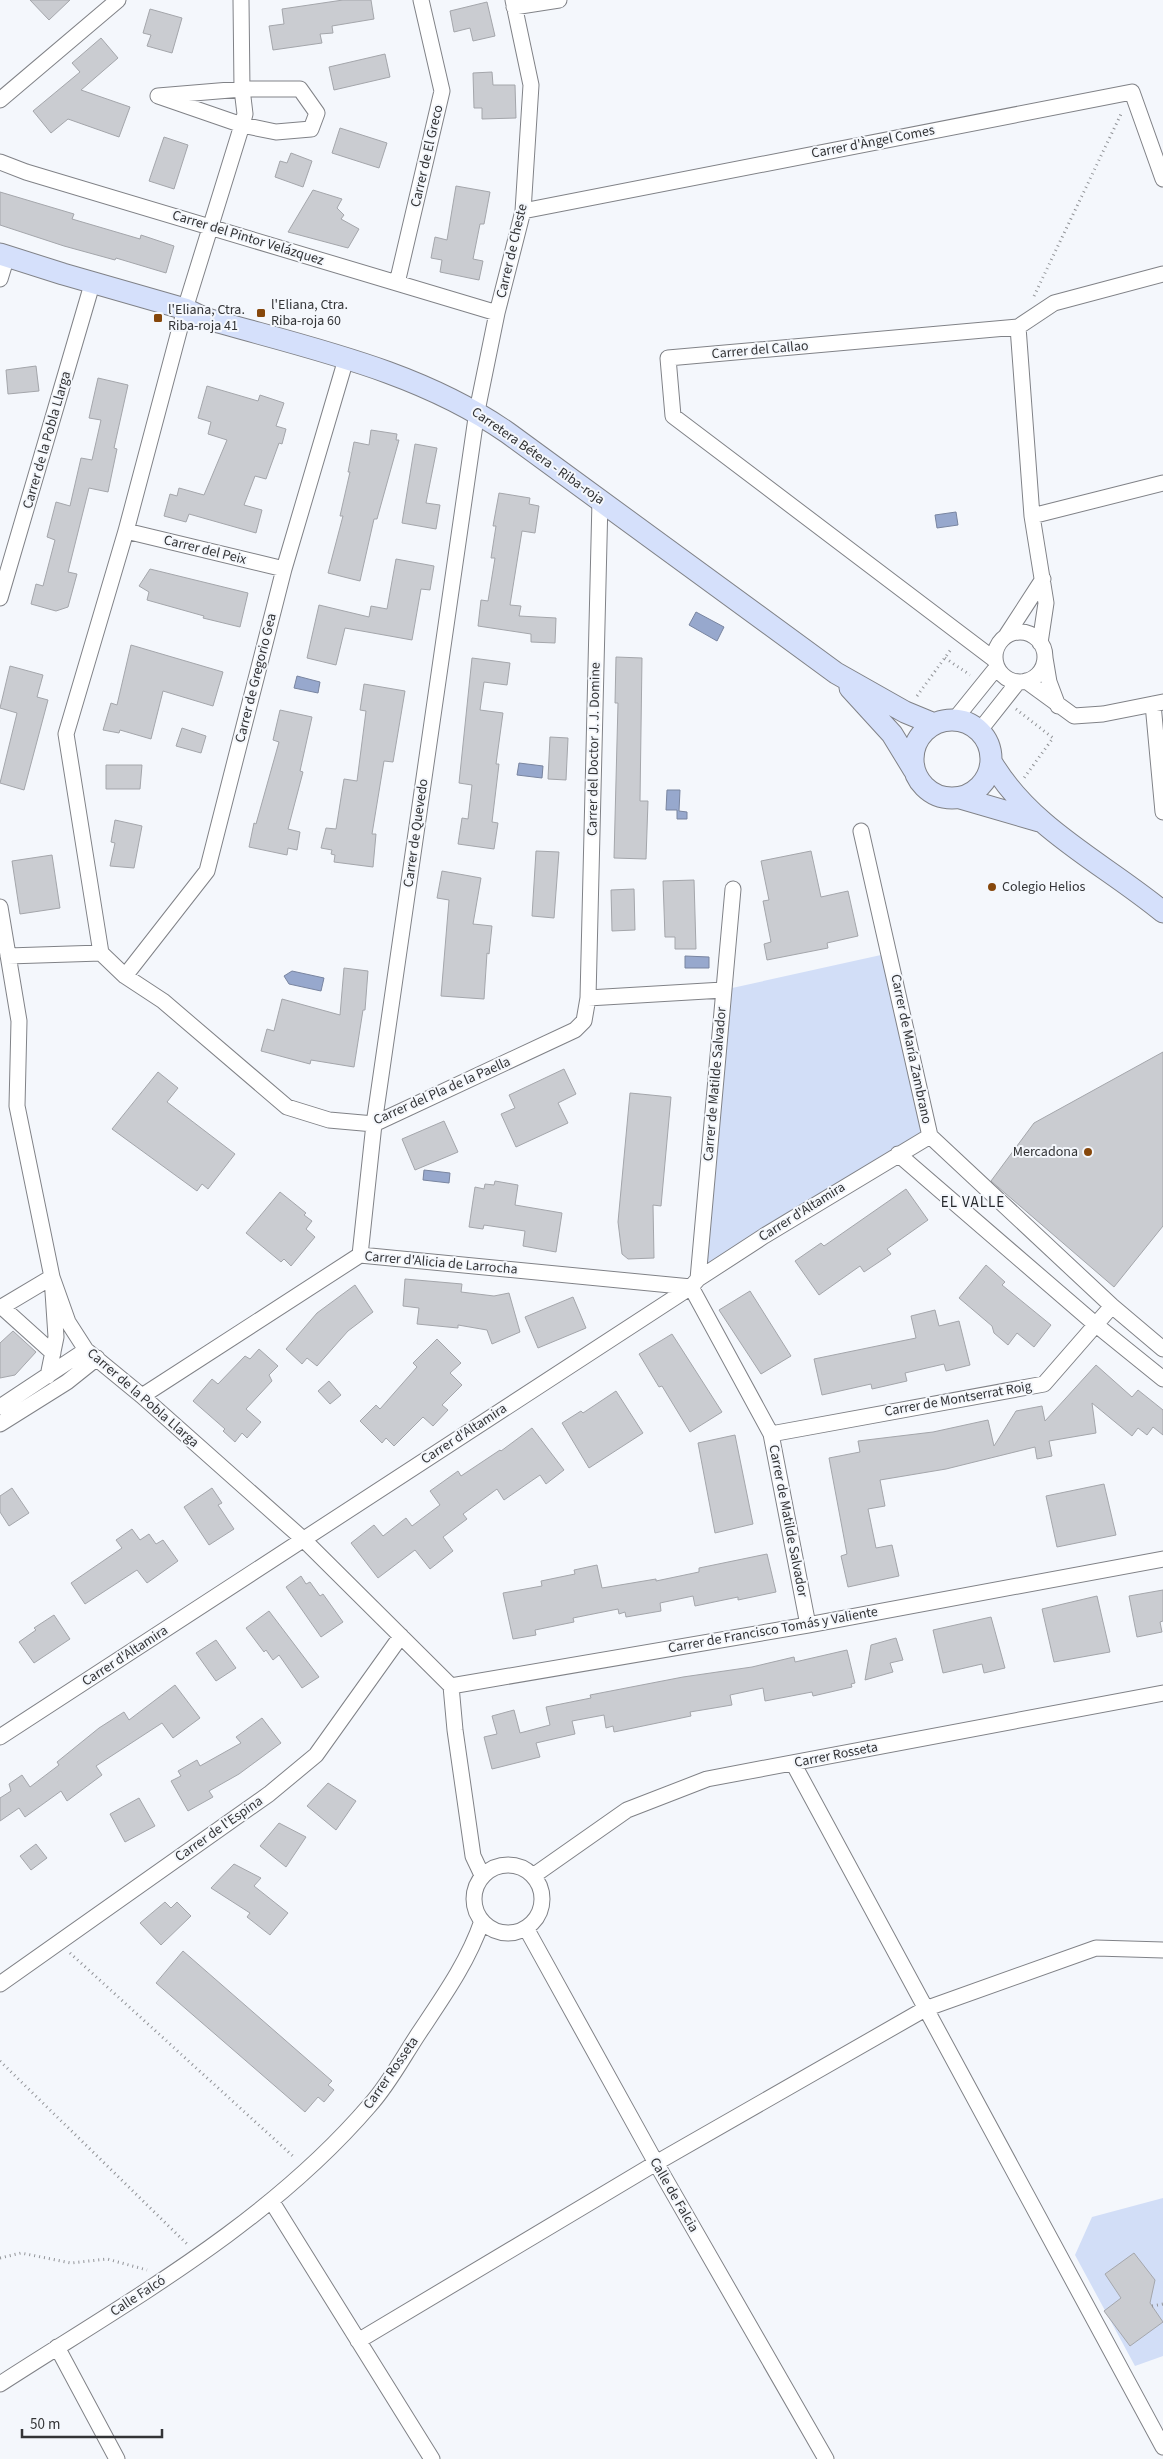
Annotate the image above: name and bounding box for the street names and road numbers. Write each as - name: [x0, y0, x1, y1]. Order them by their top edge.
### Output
- street label: Carrer de El Greco: [406, 103, 448, 209]
- street label: Carrer d'Àngel Comes: [810, 120, 936, 164]
- street label: Carrer de Cheste: [491, 202, 533, 300]
- street label: Carrer del Pintor Velázquez: [170, 205, 326, 271]
- street label: Carrer del Callao: [711, 336, 809, 364]
- street label: Carrer de la Pobla Llarga: [18, 369, 76, 511]
- street label: Carretera Bétera - Riba-roja: [467, 402, 609, 510]
- street label: Carrer del Peix: [162, 530, 249, 570]
- street label: Carrer de Gregorio Gea: [230, 611, 282, 745]
- street label: Carrer del Doctor J. J. Domine: [582, 662, 606, 836]
- street label: Carrer de Quevedo: [398, 777, 434, 889]
- street label: Carrer de María Zambrano: [885, 972, 937, 1126]
- street label: Carrer de Matilde Salvador: [698, 1006, 732, 1162]
- street label: Carrer del Pla de la Paella: [370, 1052, 514, 1130]
- street label: Carrer d'Altamira: [755, 1177, 849, 1247]
- street label: Carrer d'Alicia de Larrocha: [364, 1246, 518, 1280]
- street label: Carrer de la Pobla Llarga: [83, 1344, 203, 1452]
- street label: Carrer de Montserrat Roig: [883, 1376, 1033, 1422]
- street label: Carrer d'Altamira: [417, 1399, 511, 1469]
- street label: Carrer de Matilde Salvador: [763, 1443, 813, 1599]
- street label: Carrer de Francisco Tomás y Valiente: [667, 1602, 880, 1658]
- street label: Carrer d'Altamira: [78, 1621, 172, 1691]
- street label: Carrer Rosseta: [793, 1737, 879, 1773]
- street label: Carrer de l'Espina: [171, 1791, 267, 1867]
- street label: Carrer Rosseta: [359, 2033, 423, 2113]
- street label: Calle de Falcia: [644, 2154, 704, 2236]
- street label: Calle Falcó: [106, 2271, 170, 2321]

